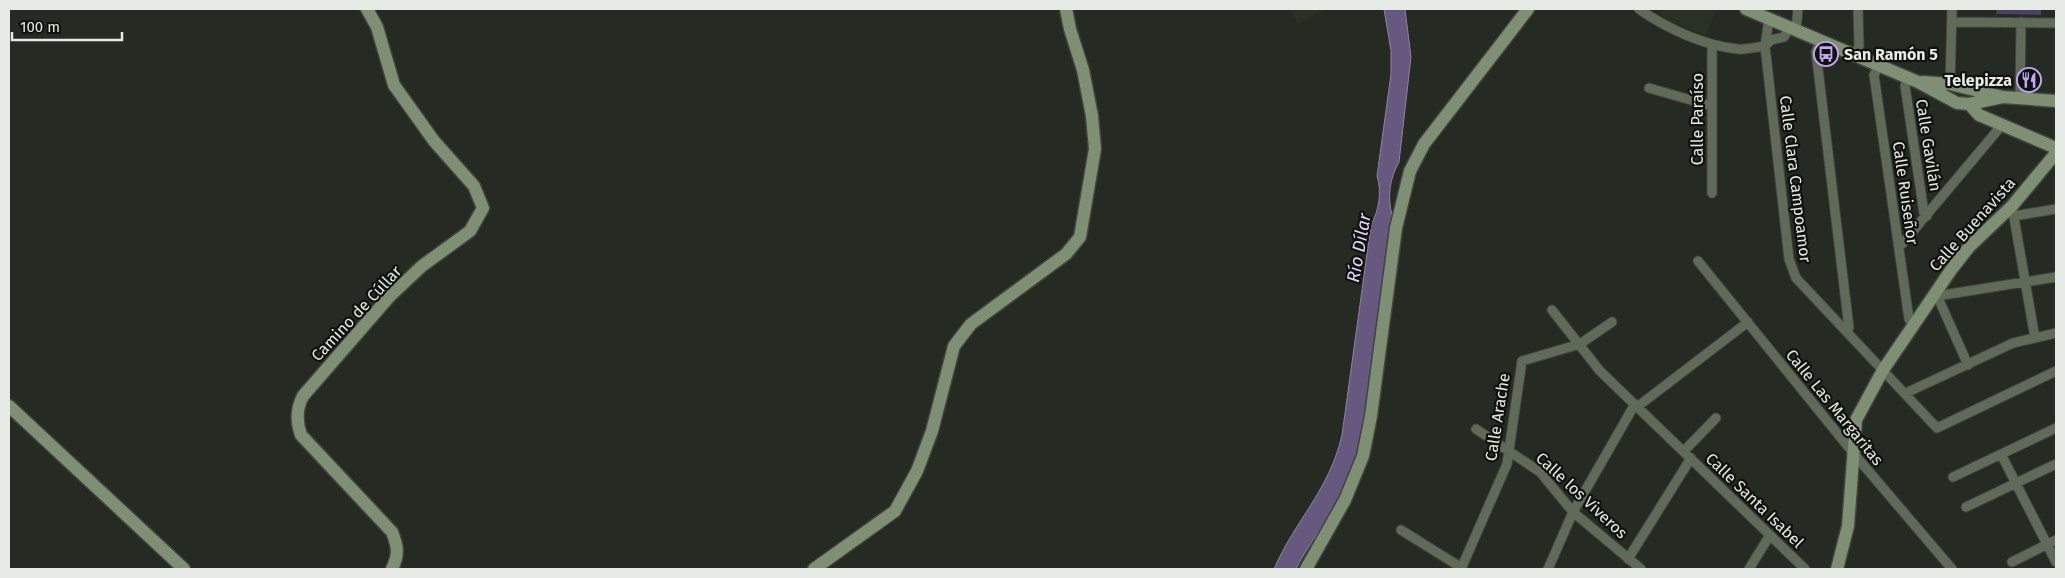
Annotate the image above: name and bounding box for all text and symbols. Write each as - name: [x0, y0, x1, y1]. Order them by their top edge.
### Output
- scale bar: [12, 10, 122, 42]
- text: 100 m: [20, 18, 60, 36]
- bus stop icon: San Ramón 5: [1813, 41, 1839, 67]
- place label: San Ramón 5: [1844, 45, 1938, 64]
- restaurant icon: Telepizza: [2016, 67, 2042, 93]
- place label: Telepizza: [1945, 71, 2012, 90]
- street label: Calle Paraíso: [1688, 73, 1707, 165]
- street label: Calle Clara Campoamor: [1776, 94, 1815, 264]
- street label: Calle Gavilán: [1912, 98, 1945, 193]
- street label: Calle Ruiseñor: [1889, 140, 1922, 247]
- street label: Calle Buenavista: [1925, 174, 2019, 275]
- water label: Río Dílar: [1342, 211, 1376, 284]
- street label: Camino de Cúllar: [307, 261, 406, 365]
- street label: Calle Las Margaritas: [1782, 345, 1887, 469]
- street label: Calle Arache: [1481, 372, 1514, 462]
- street label: Calle los Viveros: [1532, 448, 1631, 542]
- street label: Calle Santa Isabel: [1702, 449, 1808, 552]

